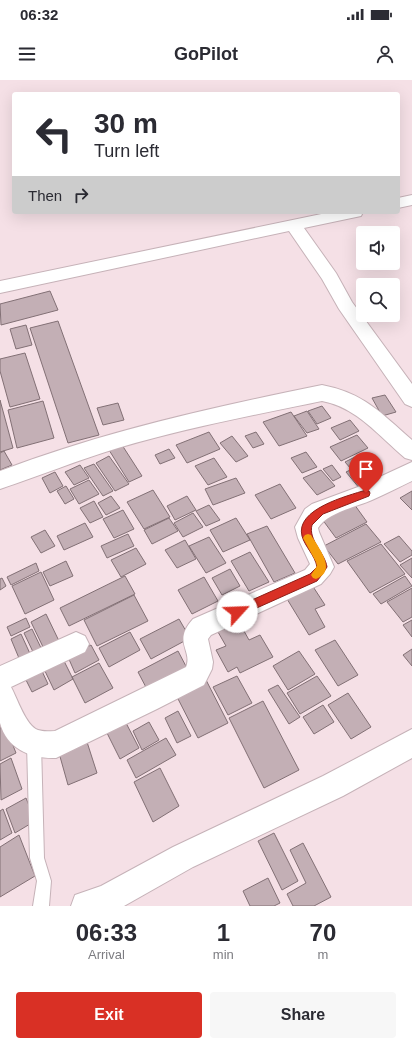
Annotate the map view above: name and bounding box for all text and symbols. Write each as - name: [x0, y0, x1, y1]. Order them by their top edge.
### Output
- text: 06:32: [20, 6, 58, 23]
- icon: menu: [16, 43, 38, 65]
- icon: person: [374, 43, 396, 65]
- text: GoPilot: [174, 44, 238, 64]
- icon: left: [28, 108, 80, 160]
- text: 30 m: [94, 108, 158, 139]
- text: Turn left: [94, 141, 159, 161]
- icon: right: [70, 184, 92, 206]
- text: Then: [28, 187, 62, 204]
- map controls: [356, 226, 400, 322]
- button: sound: [356, 226, 400, 270]
- button: search: [356, 278, 400, 322]
- pin: [349, 452, 383, 493]
- icon: arrive: [355, 458, 377, 480]
- position arrow: [216, 591, 258, 633]
- text: 06:33: [76, 919, 137, 946]
- text: 1: [217, 919, 230, 946]
- text: 70: [310, 919, 336, 946]
- text: Arrival: [88, 947, 125, 962]
- text: min: [213, 947, 234, 962]
- text: m: [317, 947, 328, 962]
- button: Exit: [16, 992, 202, 1038]
- button: Share: [210, 992, 396, 1038]

